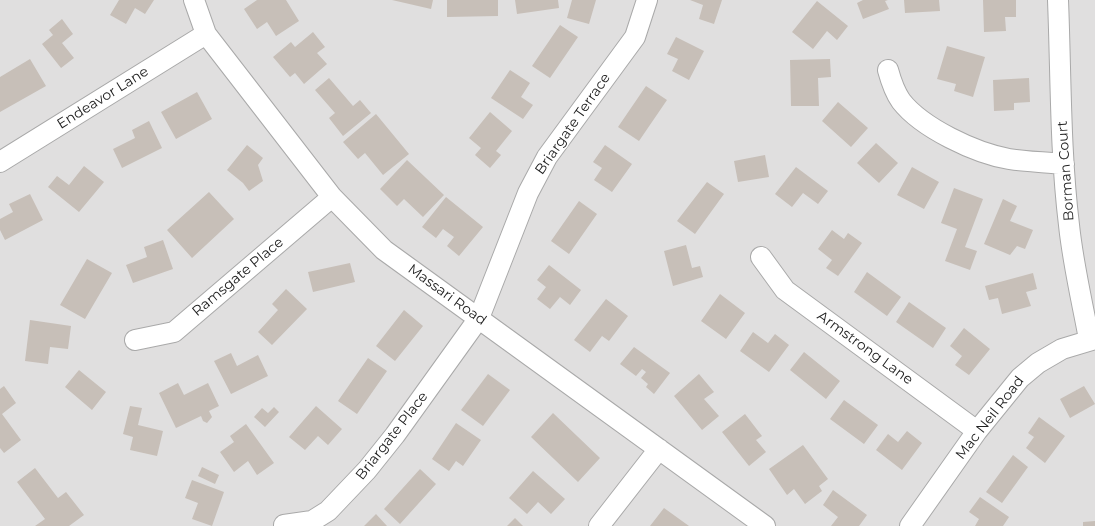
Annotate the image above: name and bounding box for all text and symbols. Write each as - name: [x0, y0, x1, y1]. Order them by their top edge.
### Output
- street label: Endeavor Lane: [54, 63, 152, 133]
- street label: Briargate Terrace: [532, 70, 614, 178]
- street label: Borman Court: [1054, 120, 1078, 222]
- street label: Ramsgate Place: [189, 234, 287, 320]
- street label: Massari Road: [404, 261, 490, 329]
- street label: Armstrong Lane: [814, 308, 916, 388]
- street label: Mac Neil Road: [952, 373, 1028, 463]
- street label: Briargate Place: [352, 389, 432, 483]

